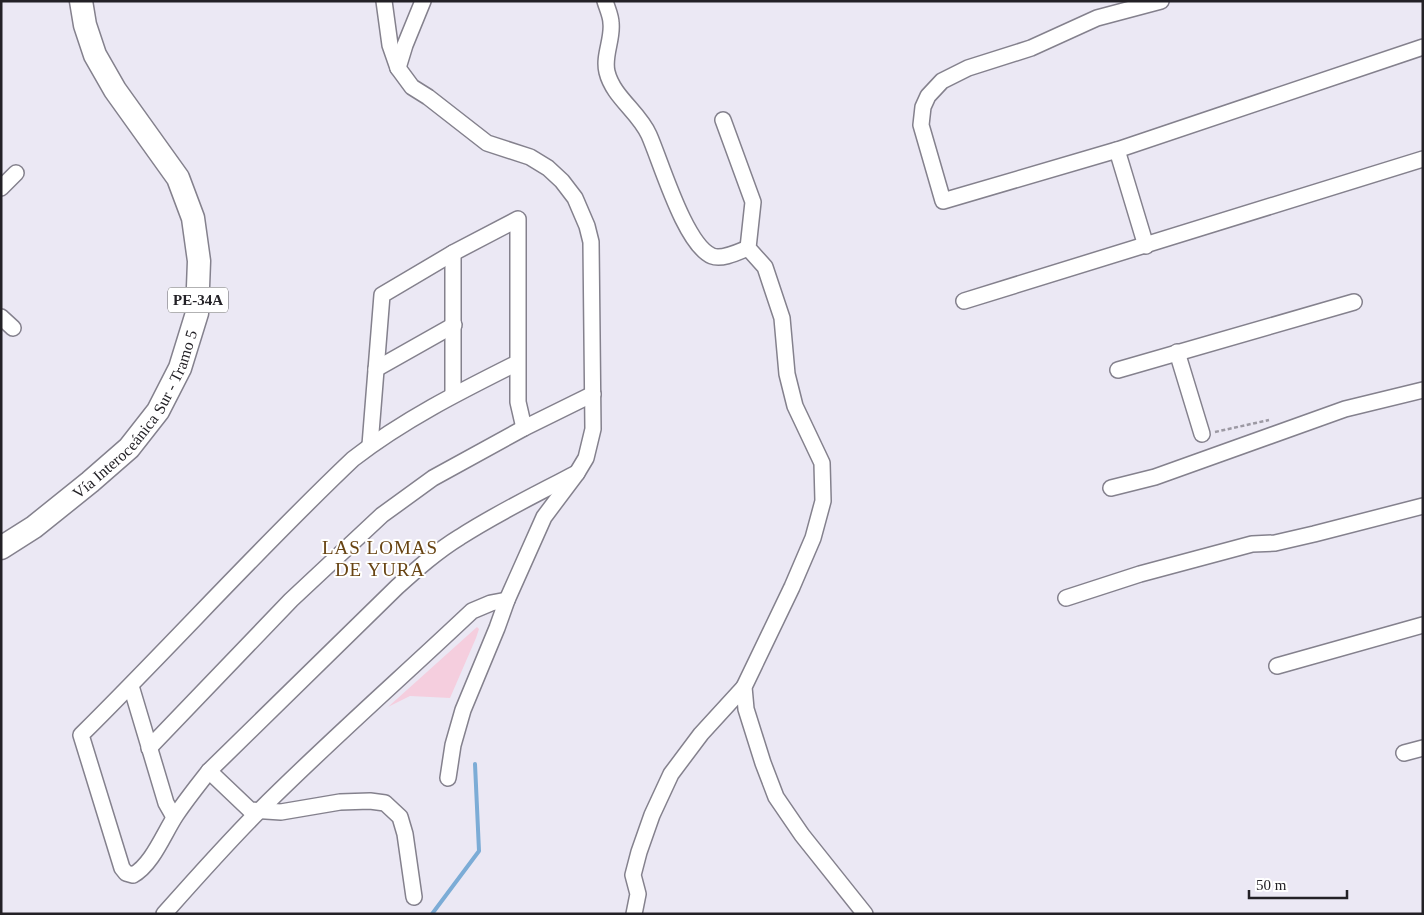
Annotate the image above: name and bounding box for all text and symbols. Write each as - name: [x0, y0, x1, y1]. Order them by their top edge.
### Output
- road number: PE-34A: [168, 288, 228, 312]
- street label: Vía Interoceánica Sur - Tramo 5: [69, 328, 200, 502]
- district label: LAS LOMAS DE YURA: [322, 537, 438, 580]
- scale bar: [1249, 868, 1346, 900]
- text: 50 m: [1256, 877, 1287, 893]

